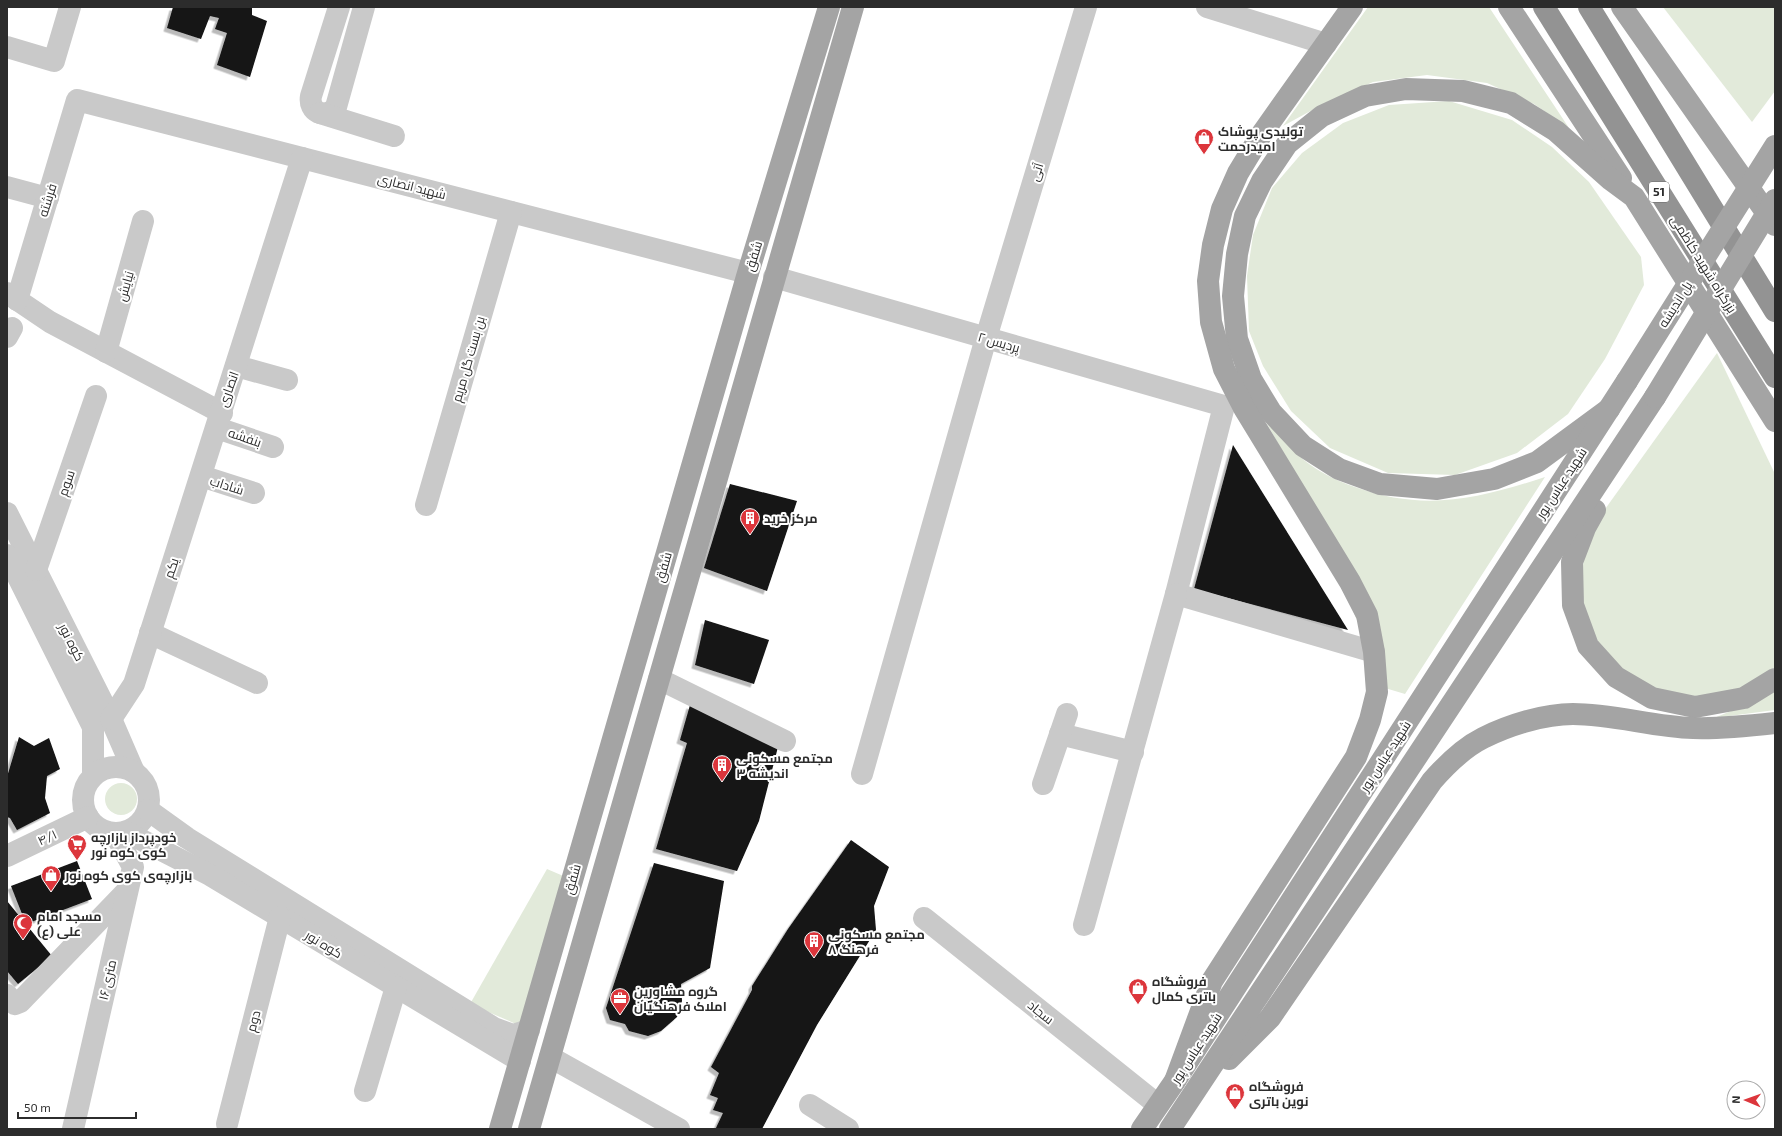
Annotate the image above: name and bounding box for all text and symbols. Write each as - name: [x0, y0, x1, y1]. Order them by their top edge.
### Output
- place label: تولیدی پوشاک امیدرحمت: [1218, 123, 1303, 154]
- shop icon: تولیدی پوشاک امیدرحمت: [1193, 127, 1215, 155]
- street label: آتی: [1026, 160, 1046, 183]
- street label: شهید انصاری: [376, 170, 448, 202]
- street label: فرشته: [34, 181, 60, 219]
- road number: 51: [1649, 182, 1669, 202]
- street label: بزرگراه شهید کاظمی: [1667, 212, 1741, 316]
- street label: شفق: [741, 239, 765, 273]
- street label: نیایش: [113, 269, 137, 303]
- street label: پل اندیشه: [1655, 277, 1697, 331]
- street label: بن بست گل مریم: [448, 314, 490, 404]
- street label: پردیس ۲: [976, 328, 1022, 358]
- street label: انصاری: [214, 369, 242, 409]
- street label: بنفشه: [226, 424, 264, 450]
- street label: شهید عباس پور: [1532, 445, 1592, 523]
- street label: سوم: [54, 468, 80, 499]
- street label: شاداب: [208, 472, 246, 498]
- building icon: مرکز خرید: [739, 507, 761, 535]
- place label: مرکز خرید: [764, 510, 818, 526]
- street label: شفق: [651, 550, 675, 584]
- street label: یکم: [160, 555, 184, 581]
- street label: کوه نور: [55, 619, 88, 664]
- street label: شهید عباس پور: [1356, 718, 1416, 796]
- place label: مجتمع مسکونی اندیشه ۳: [736, 750, 833, 781]
- building icon: مجتمع مسکونی اندیشه ۳: [711, 754, 733, 782]
- street label: ۴/۱: [35, 826, 59, 848]
- place label: خودپرداز بازارچه کوی کوه نور: [90, 829, 176, 861]
- supermarket icon: خودپرداز بازارچه کوی کوه نور: [66, 833, 88, 861]
- street label: شفق: [560, 862, 584, 896]
- shop icon: بازارچه‌ی کوی کوه نور: [40, 864, 62, 892]
- place label: بازارچه‌ی کوی کوه نور: [64, 867, 192, 885]
- place label: مسجد امام علی (ع): [37, 908, 102, 940]
- mosque icon: مسجد امام علی (ع): [12, 912, 34, 940]
- street label: کوه نور: [302, 926, 345, 961]
- place label: مجتمع مسکونی فرهنگ ۸: [828, 926, 925, 957]
- building icon: مجتمع مسکونی فرهنگ ۸: [803, 930, 825, 958]
- street label: ۱۶ متری: [95, 958, 119, 1002]
- place label: فروشگاه باتری کمال: [1152, 973, 1216, 1005]
- shop icon: فروشگاه باتری کمال: [1127, 977, 1149, 1005]
- place label: گروه مشاورین املاک فرهنگیان: [634, 983, 727, 1014]
- office icon: گروه مشاورین املاک فرهنگیان: [609, 987, 631, 1015]
- street label: سجاد: [1025, 997, 1057, 1027]
- street label: دوم: [242, 1009, 265, 1034]
- street label: شهید عباس پور: [1167, 1010, 1227, 1088]
- place label: فروشگاه نوین باتری: [1249, 1078, 1308, 1110]
- north arrow: [1726, 1080, 1766, 1120]
- shop icon: فروشگاه نوین باتری: [1224, 1082, 1246, 1110]
- scale bar: [18, 1094, 136, 1120]
- text: N: [1729, 1095, 1742, 1104]
- text: 50 m: [24, 1100, 51, 1114]

